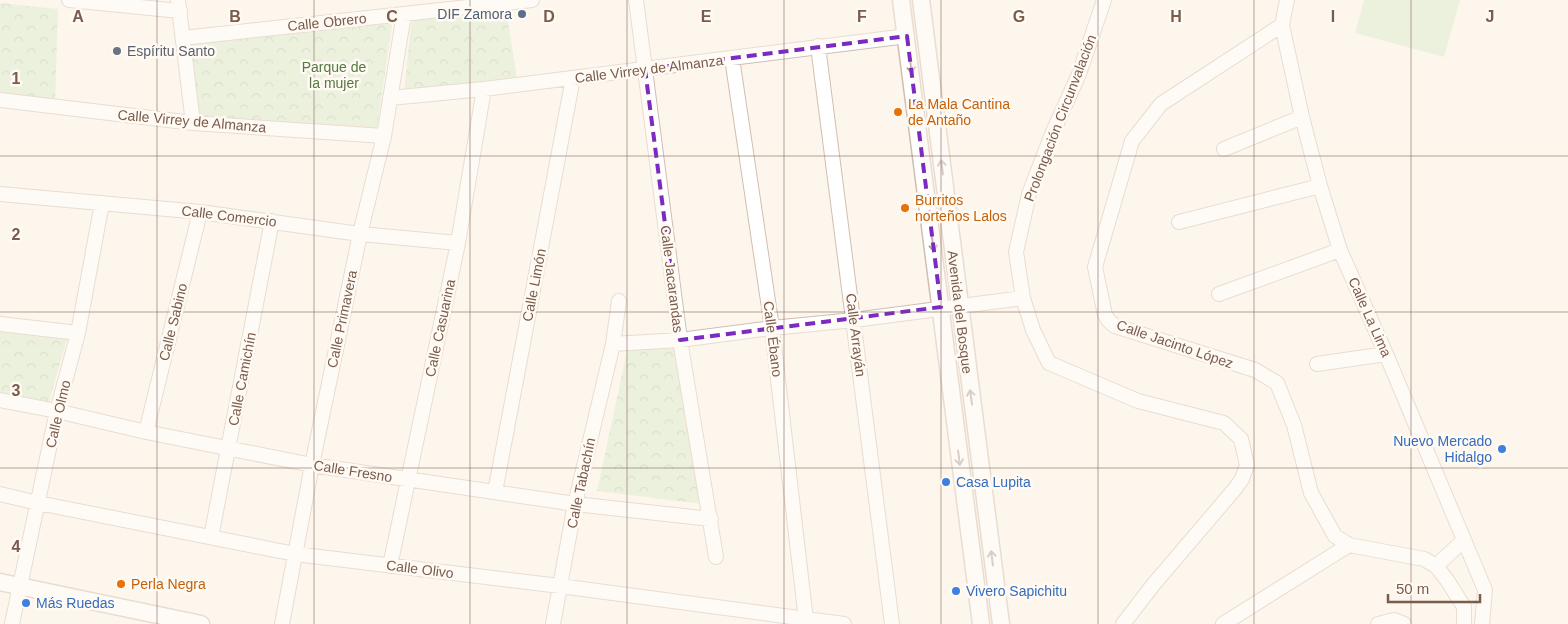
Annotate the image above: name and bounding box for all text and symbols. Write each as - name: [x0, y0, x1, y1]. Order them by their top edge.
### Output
- place label: DIF Zamora: [437, 6, 512, 22]
- text: A: [72, 8, 84, 25]
- text: B: [229, 8, 241, 25]
- text: C: [386, 8, 398, 25]
- marker: DIF Zamora: [516, 8, 528, 20]
- text: D: [543, 8, 555, 25]
- text: E: [701, 8, 712, 25]
- text: F: [857, 8, 867, 25]
- text: G: [1013, 8, 1025, 25]
- text: H: [1170, 8, 1182, 25]
- text: I: [1331, 8, 1335, 25]
- text: J: [1486, 8, 1494, 25]
- street label: Calle Obrero: [287, 10, 368, 34]
- street label: Prolongación Circunvalación: [1021, 32, 1099, 204]
- place label: Espíritu Santo: [127, 43, 215, 59]
- marker: Espíritu Santo: [111, 45, 123, 57]
- street label: Calle Virrey de Almanza: [574, 52, 724, 86]
- one-way arrow: [906, 57, 916, 73]
- park label: Parque de la mujer: [302, 59, 367, 91]
- text: 1: [12, 70, 21, 87]
- place label: La Mala Cantina de Antaño: [908, 96, 1010, 128]
- marker: La Mala Cantina de Antaño: [892, 106, 904, 118]
- street label: Calle Virrey de Almanza: [117, 107, 267, 135]
- one-way arrow: [937, 159, 947, 175]
- place label: Burritos norteños Lalos: [915, 192, 1007, 224]
- street label: Calle Comercio: [181, 202, 278, 230]
- marker: Burritos norteños Lalos: [899, 202, 911, 214]
- street label: Calle Jacarandas: [657, 224, 687, 334]
- text: 2: [12, 226, 21, 243]
- one-way arrow: [928, 236, 938, 252]
- street label: Calle Limón: [519, 247, 549, 323]
- street label: Avenida del Bosque: [944, 249, 976, 375]
- street label: Calle Primavera: [324, 268, 360, 369]
- street label: Calle La Lima: [1345, 275, 1395, 360]
- street label: Calle Casuarina: [422, 277, 458, 378]
- street label: Calle Sabino: [156, 281, 190, 362]
- street label: Calle Arrayán: [843, 292, 869, 378]
- street label: Calle Ébano: [760, 300, 786, 378]
- street label: Calle Jacinto López: [1115, 317, 1235, 371]
- street label: Calle Camichín: [225, 331, 259, 427]
- street label: Calle Olmo: [42, 378, 74, 450]
- text: 3: [12, 382, 21, 399]
- one-way arrow: [966, 389, 976, 405]
- place label: Nuevo Mercado Hidalgo: [1393, 433, 1492, 465]
- street label: Calle Tabachín: [564, 436, 598, 530]
- marker: Nuevo Mercado Hidalgo: [1496, 443, 1508, 455]
- one-way arrow: [954, 449, 964, 465]
- street label: Calle Fresno: [313, 457, 394, 485]
- place label: Casa Lupita: [956, 474, 1031, 490]
- marker: Casa Lupita: [940, 476, 952, 488]
- text: 4: [12, 538, 21, 555]
- one-way arrow: [987, 551, 997, 567]
- street label: Calle Olivo: [385, 557, 455, 581]
- scale bar: [1388, 572, 1480, 604]
- place label: Perla Negra: [131, 576, 206, 592]
- marker: Perla Negra: [115, 578, 127, 590]
- text: 50 m: [1396, 580, 1429, 597]
- place label: Vivero Sapichitu: [966, 583, 1067, 599]
- marker: Vivero Sapichitu: [950, 585, 962, 597]
- place label: Más Ruedas: [36, 595, 115, 611]
- marker: Más Ruedas: [20, 597, 32, 609]

